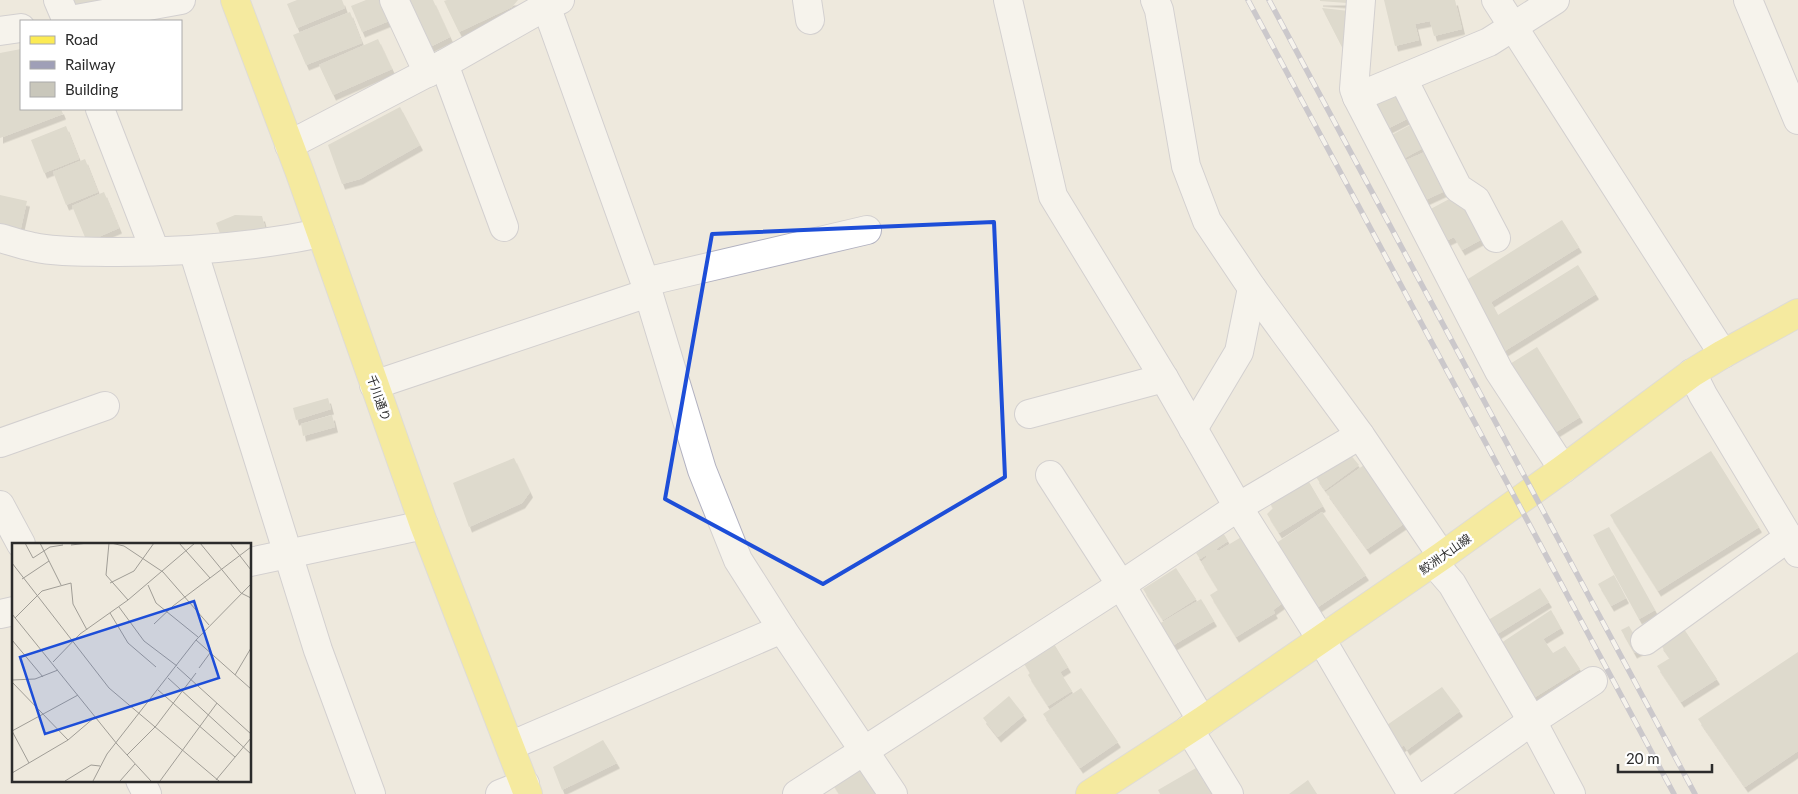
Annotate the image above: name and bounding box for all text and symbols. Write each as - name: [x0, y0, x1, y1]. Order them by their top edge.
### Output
- legend: [20, 20, 182, 110]
- text: Road: [65, 30, 98, 48]
- text: Railway: [65, 55, 116, 73]
- text: Building: [65, 80, 118, 98]
- street label: 千川通り: [364, 373, 394, 423]
- street label: 鮫洲大山線: [1416, 531, 1474, 577]
- inset map: [12, 543, 251, 782]
- scale bar: [1618, 742, 1712, 774]
- text: 20 m: [1626, 749, 1660, 767]

